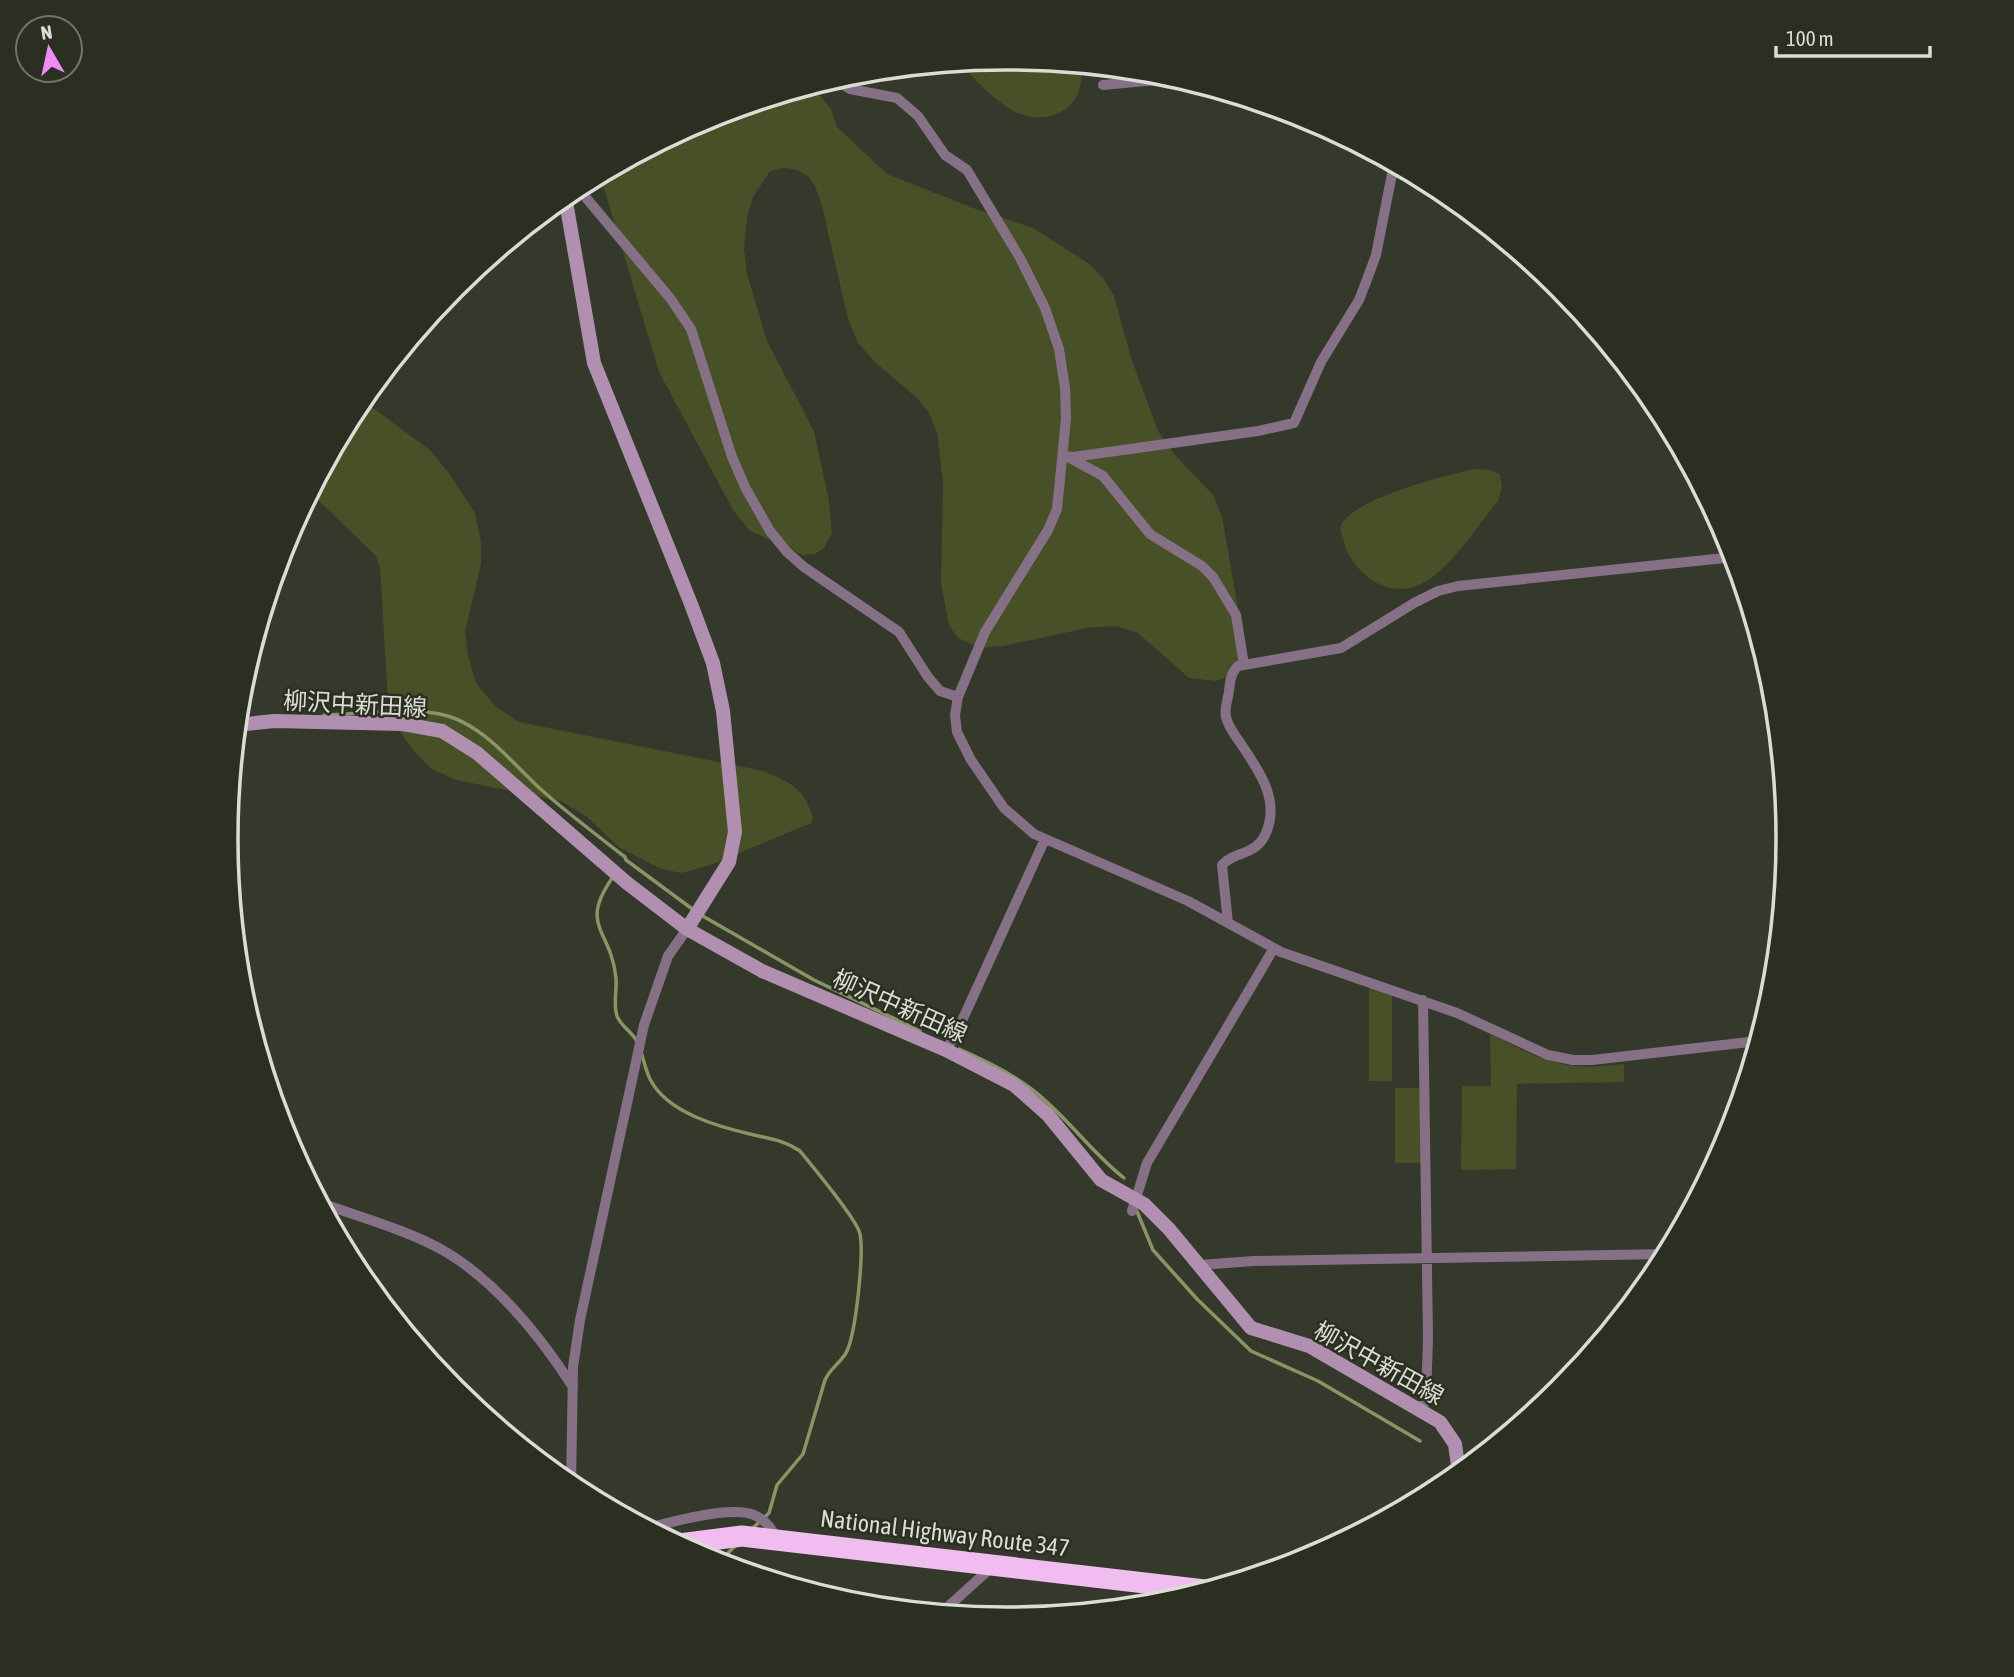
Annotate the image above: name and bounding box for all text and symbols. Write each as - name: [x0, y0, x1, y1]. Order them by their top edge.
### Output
- north arrow: [14, 14, 84, 84]
- scale bar: [1776, 14, 1930, 58]
- text: N: [39, 20, 54, 44]
- text: 100 m: [1786, 26, 1834, 50]
- street label: 柳沢中新田線: [282, 687, 428, 721]
- street label: 柳沢中新田線: [829, 964, 971, 1048]
- street label: 柳沢中新田線: [1309, 1316, 1449, 1410]
- street label: National Highway Route 347: [819, 1504, 1071, 1562]

